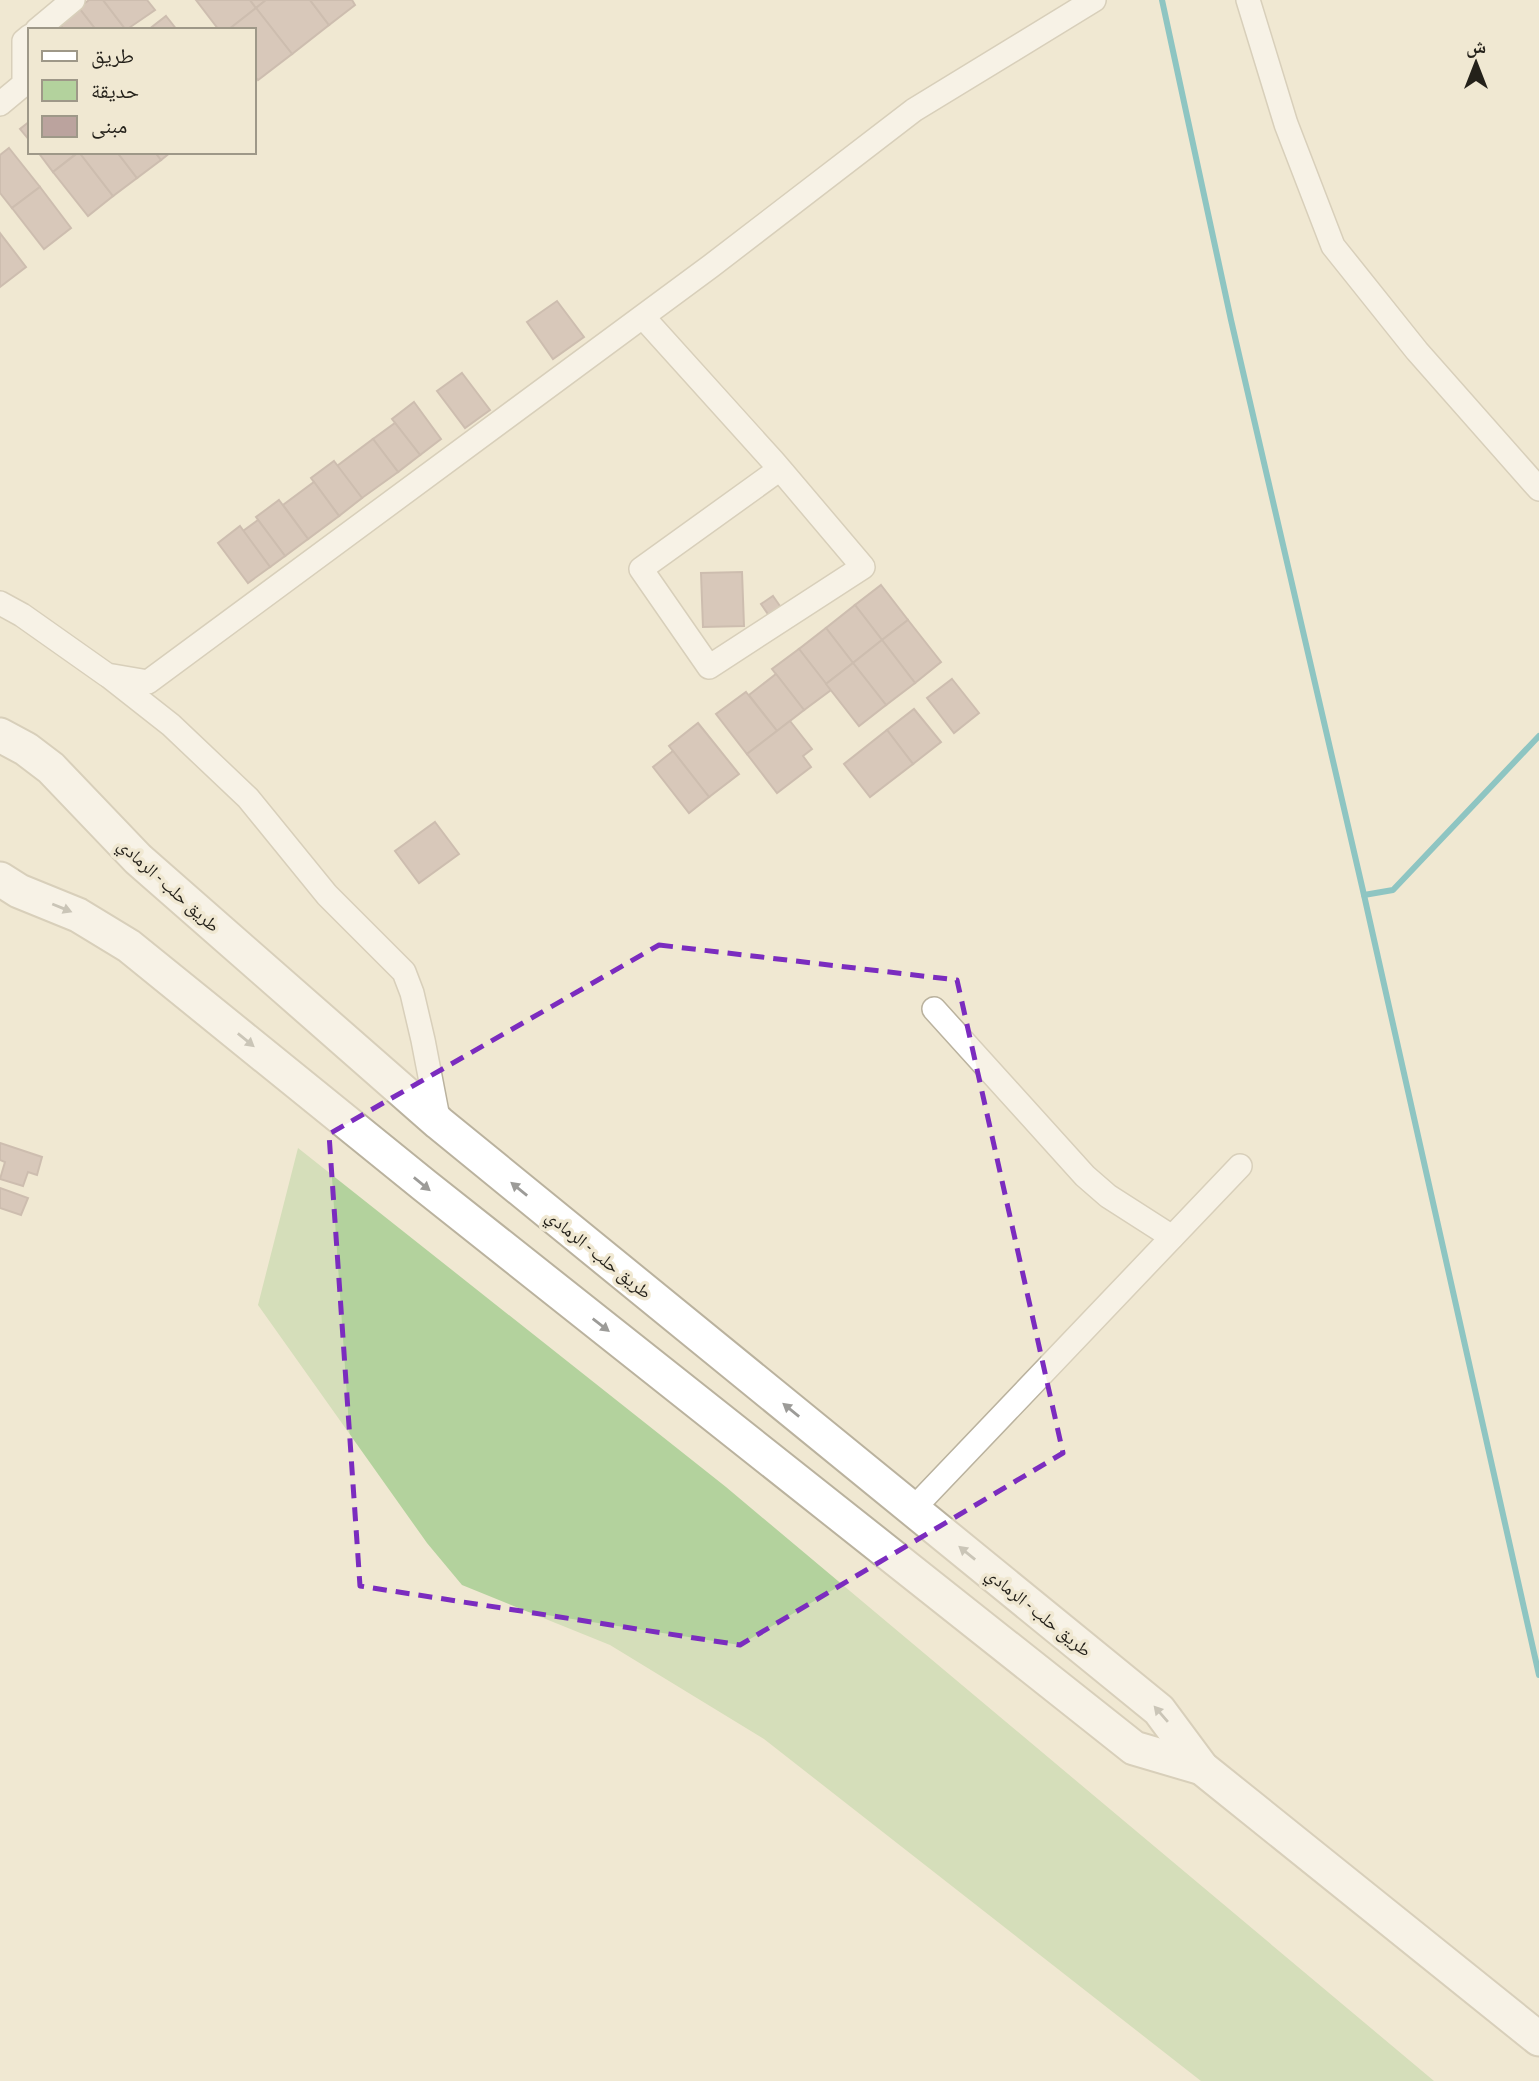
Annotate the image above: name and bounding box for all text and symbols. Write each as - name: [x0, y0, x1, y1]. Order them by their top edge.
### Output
- legend: [28, 28, 256, 154]
- north arrow: [1441, 28, 1511, 98]
- text: ش: [1466, 34, 1486, 58]
- text: طريق: [91, 42, 134, 69]
- text: حديقة: [91, 77, 139, 104]
- text: مبنى: [91, 112, 127, 139]
- street label: طريق حلب - الرمادي: [111, 833, 225, 940]
- one-way arrow: [51, 903, 72, 914]
- one-way arrow: [236, 1033, 254, 1048]
- one-way arrow: [413, 1176, 431, 1191]
- one-way arrow: [511, 1182, 528, 1197]
- street label: طريق حلب - الرمادي: [539, 1204, 657, 1306]
- one-way arrow: [592, 1317, 609, 1332]
- one-way arrow: [782, 1402, 800, 1417]
- one-way arrow: [959, 1546, 977, 1561]
- street label: طريق حلب - الرمادي: [979, 1562, 1097, 1664]
- one-way arrow: [1153, 1705, 1169, 1723]

